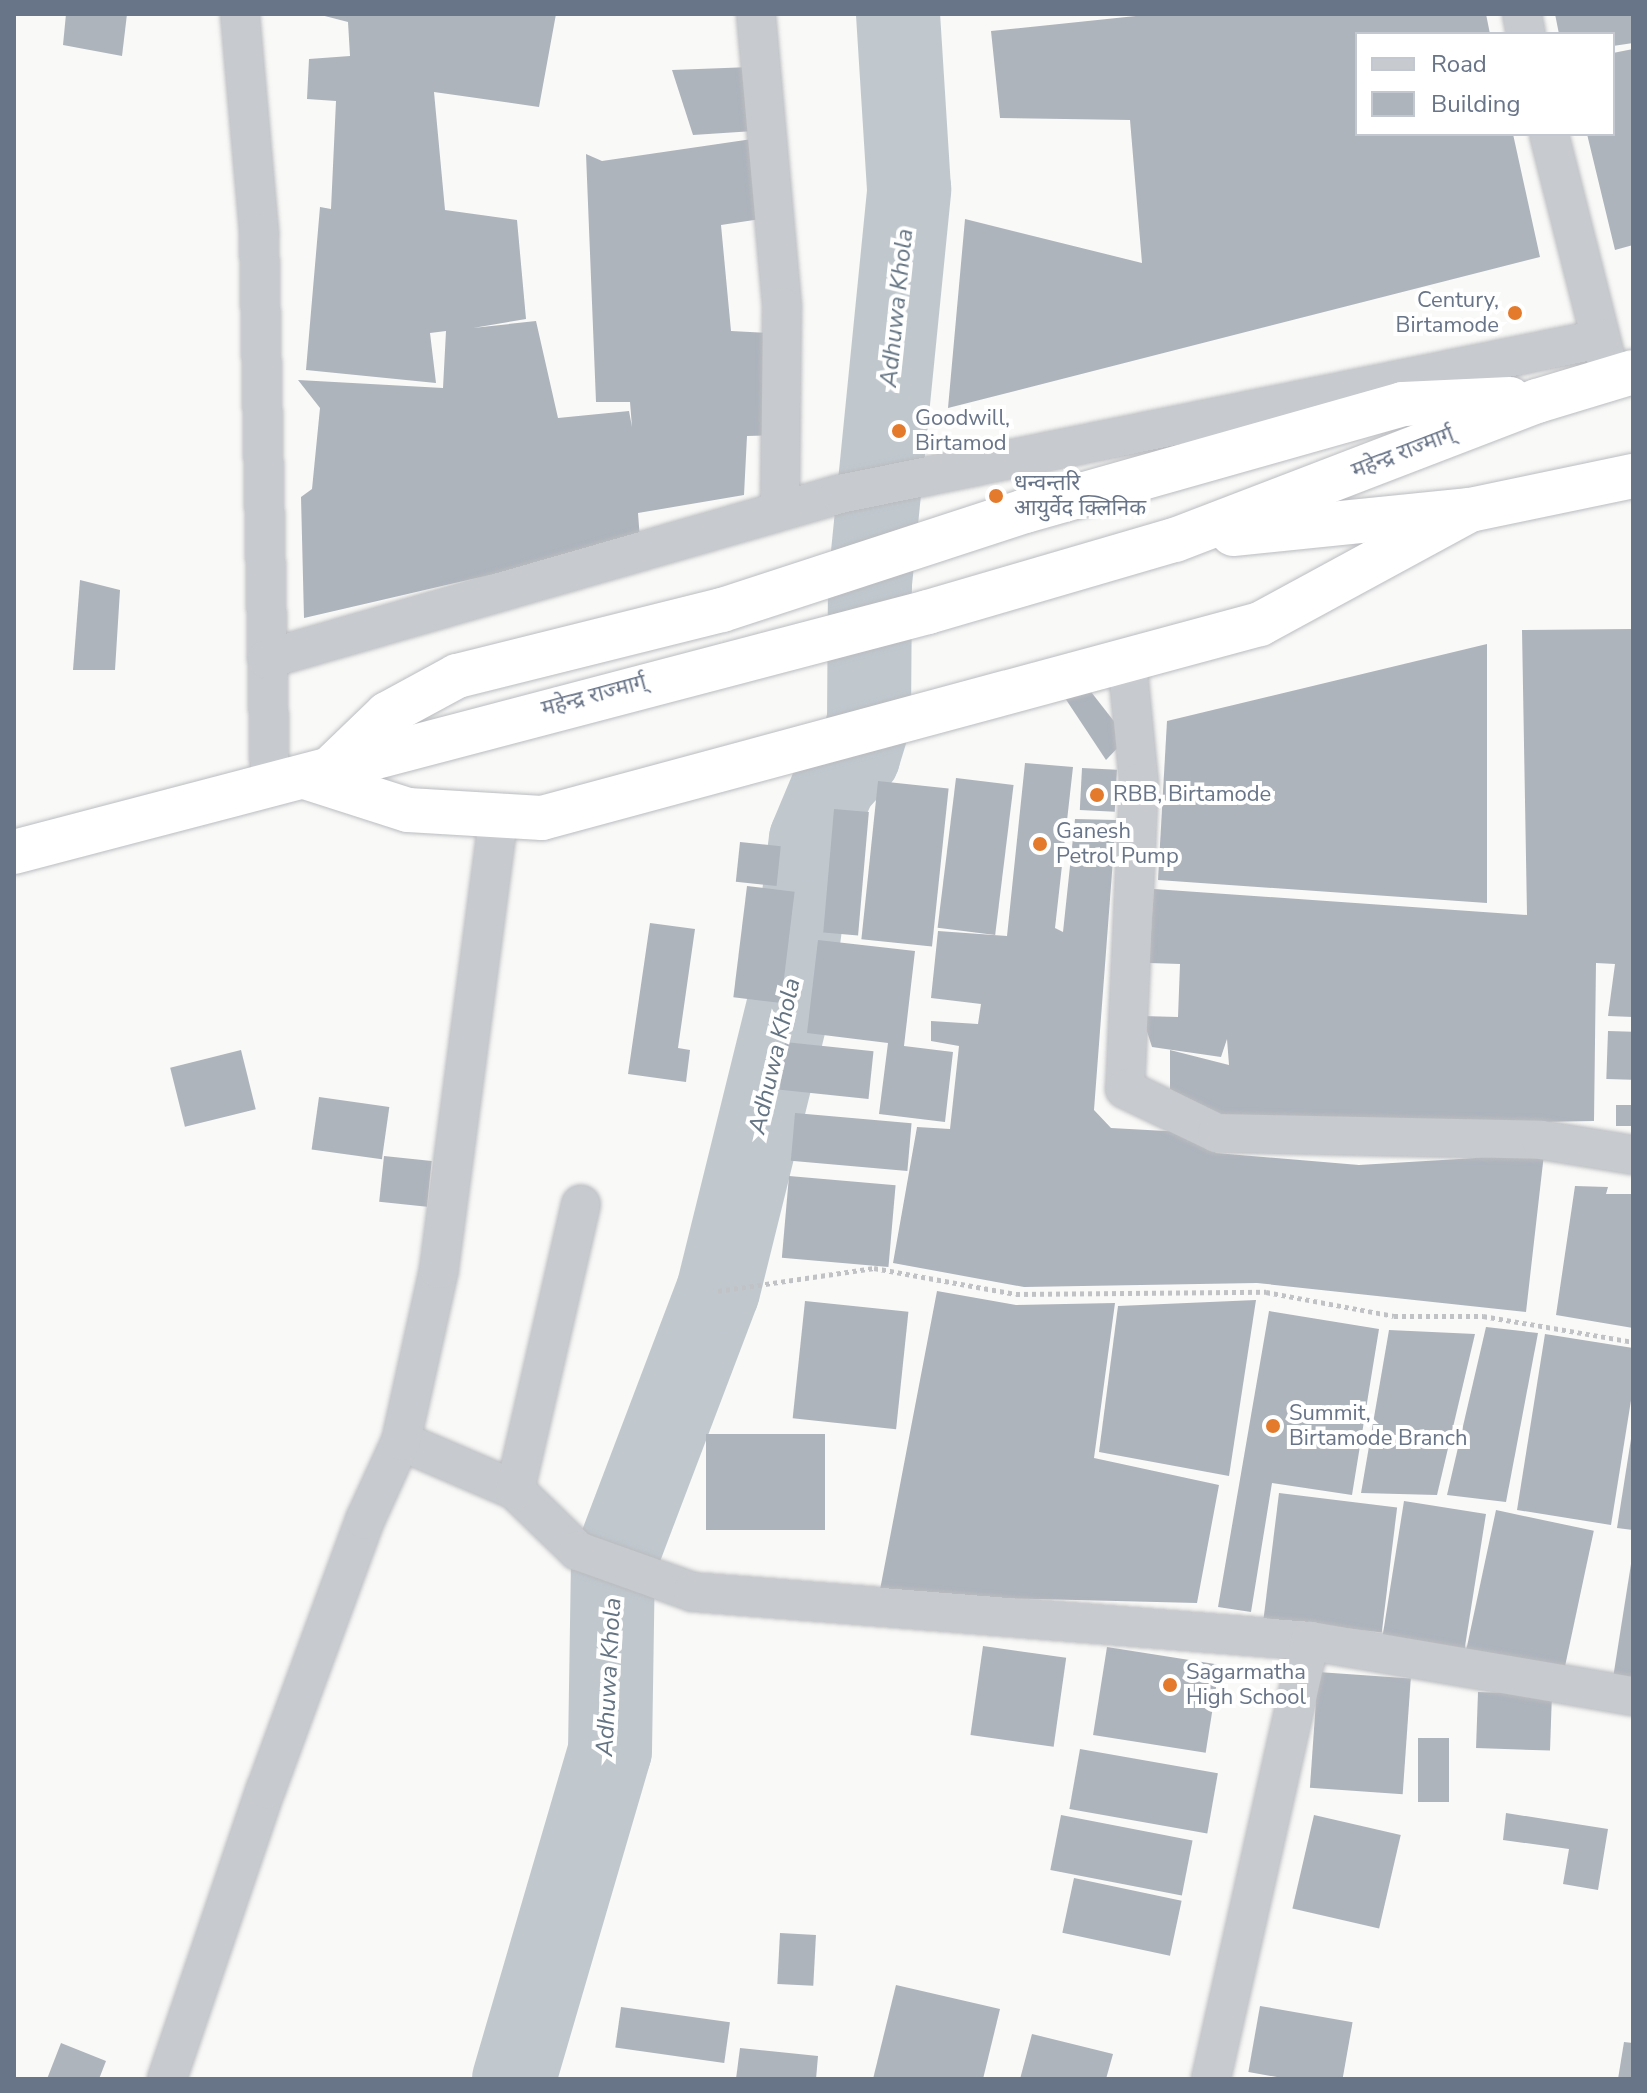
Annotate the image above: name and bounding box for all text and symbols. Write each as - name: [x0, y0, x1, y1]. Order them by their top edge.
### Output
- legend: [1355, 32, 1615, 136]
- text: Road: [1431, 48, 1487, 80]
- text: Building: [1431, 88, 1521, 120]
- water label: Adhuwa Khola: [874, 227, 920, 389]
- place label: Century, Birtamode: [1396, 287, 1499, 338]
- marker: Century, Birtamode: [1506, 304, 1524, 322]
- place label: Goodwill, Birtamod: [915, 405, 1010, 456]
- street label: महेन्द्र राज्मार्ग्: [1348, 421, 1458, 485]
- marker: Goodwill, Birtamod: [890, 422, 908, 440]
- place label: धन्वन्तरि आयुर्वेद क्लिनिक: [1014, 470, 1146, 522]
- marker: धन्वन्तरि आयुर्वेद क्लिनिक: [985, 485, 1007, 507]
- street label: महेन्द्र राज्मार्ग्: [539, 669, 649, 723]
- place label: RBB, Birtamode: [1113, 782, 1271, 808]
- marker: RBB, Birtamode: [1088, 786, 1106, 804]
- place label: Ganesh Petrol Pump: [1056, 818, 1179, 870]
- marker: Ganesh Petrol Pump: [1031, 835, 1049, 853]
- water label: Adhuwa Khola: [743, 975, 807, 1137]
- place label: Summit, Birtamode Branch: [1289, 1400, 1468, 1452]
- marker: Summit, Birtamode Branch: [1264, 1417, 1282, 1435]
- water label: Adhuwa Khola: [590, 1597, 628, 1757]
- place label: Sagarmatha High School: [1186, 1659, 1306, 1710]
- marker: Sagarmatha High School: [1161, 1676, 1179, 1694]

